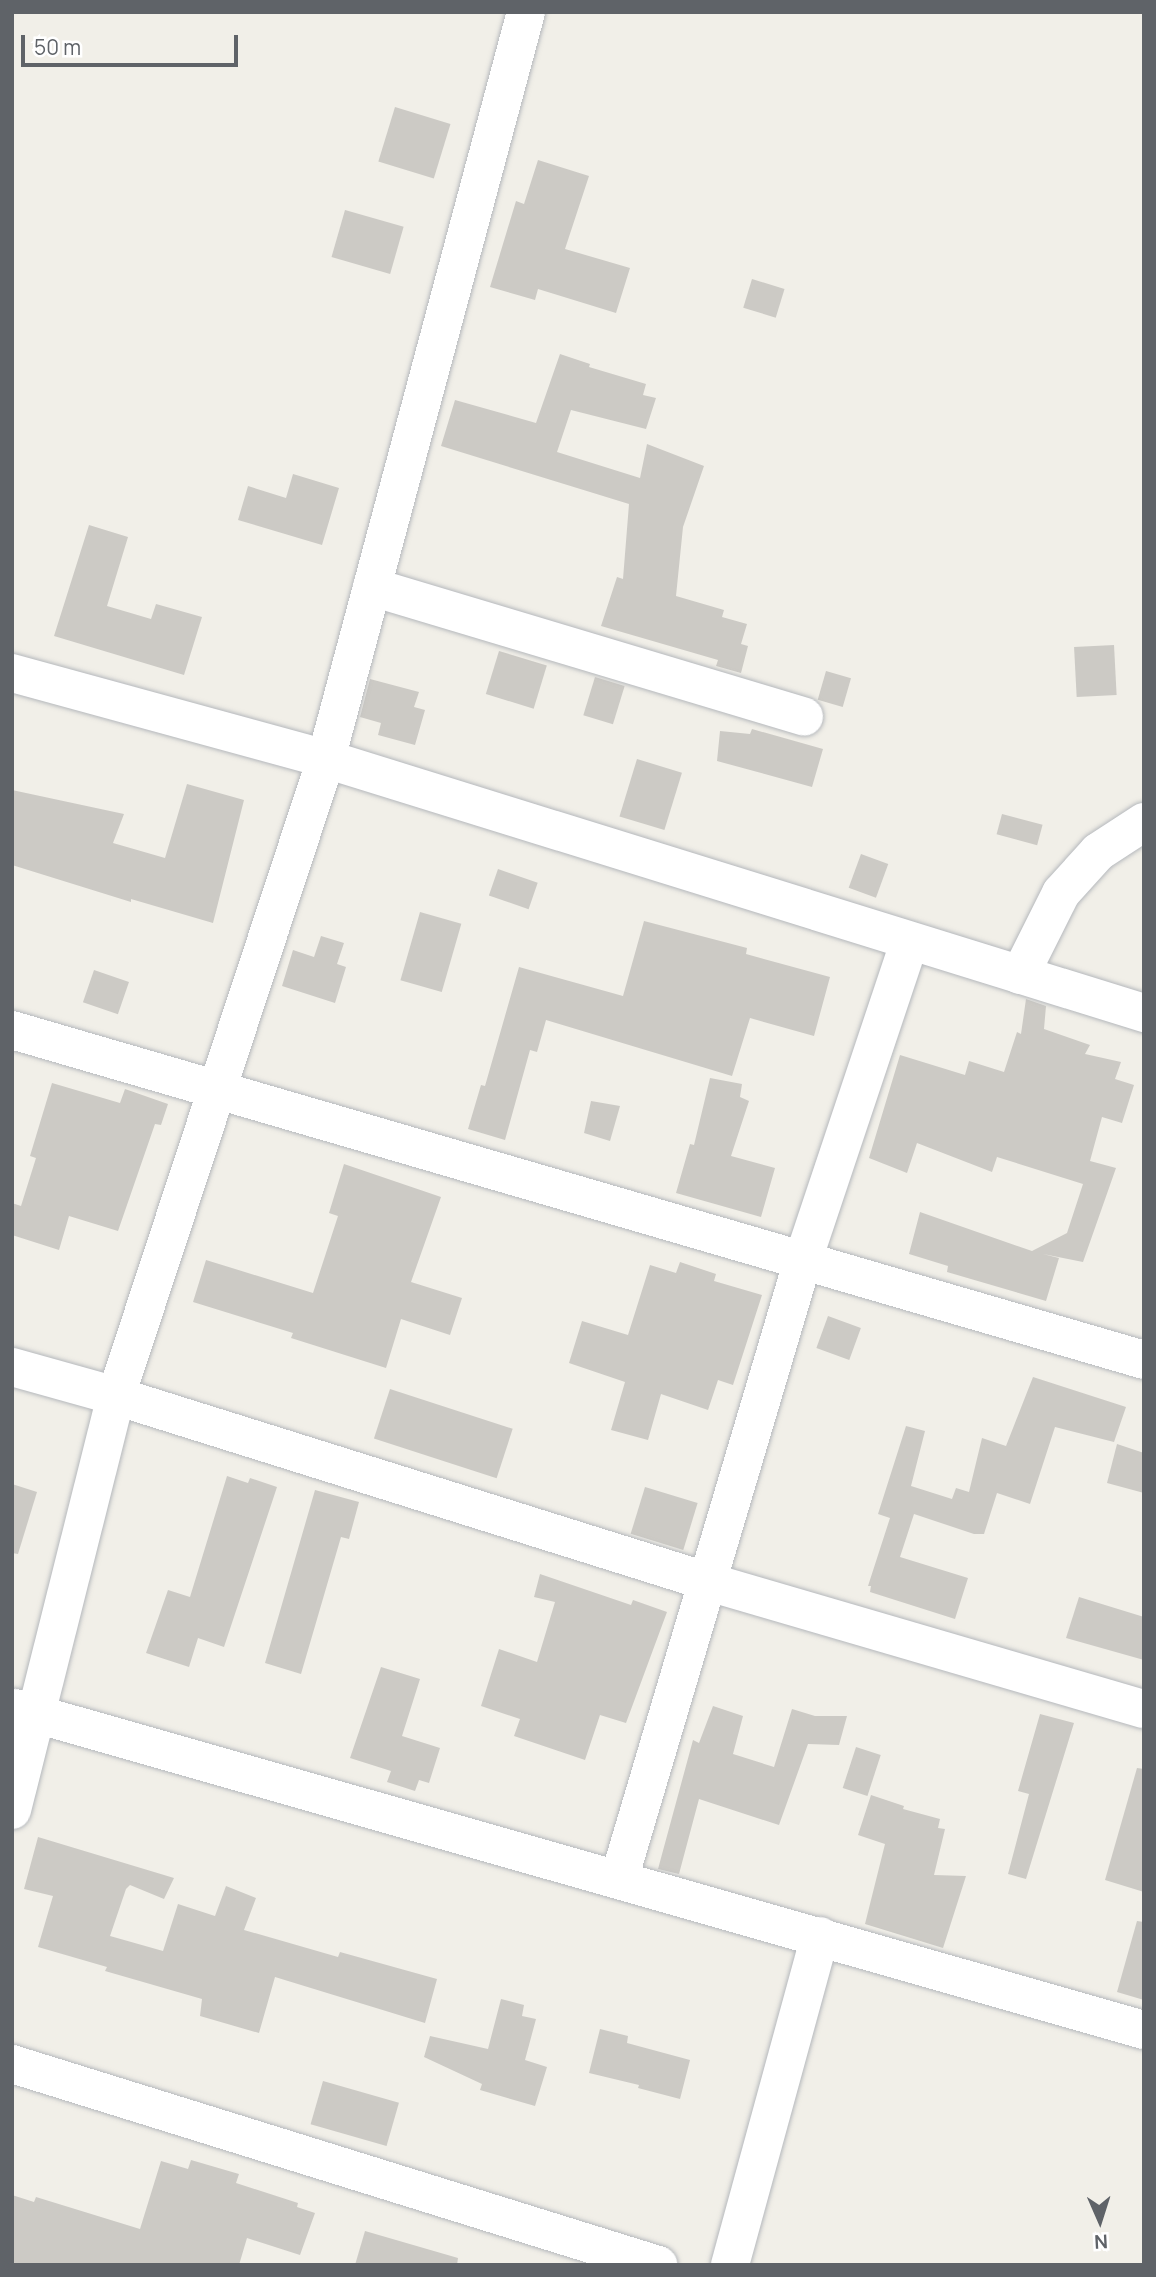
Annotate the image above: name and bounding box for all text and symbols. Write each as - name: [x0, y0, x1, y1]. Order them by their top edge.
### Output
- scale bar: [24, 21, 242, 65]
- text: 50 m: [34, 33, 81, 61]
- north arrow: [1065, 2186, 1135, 2256]
- text: N: [1094, 2229, 1109, 2255]

